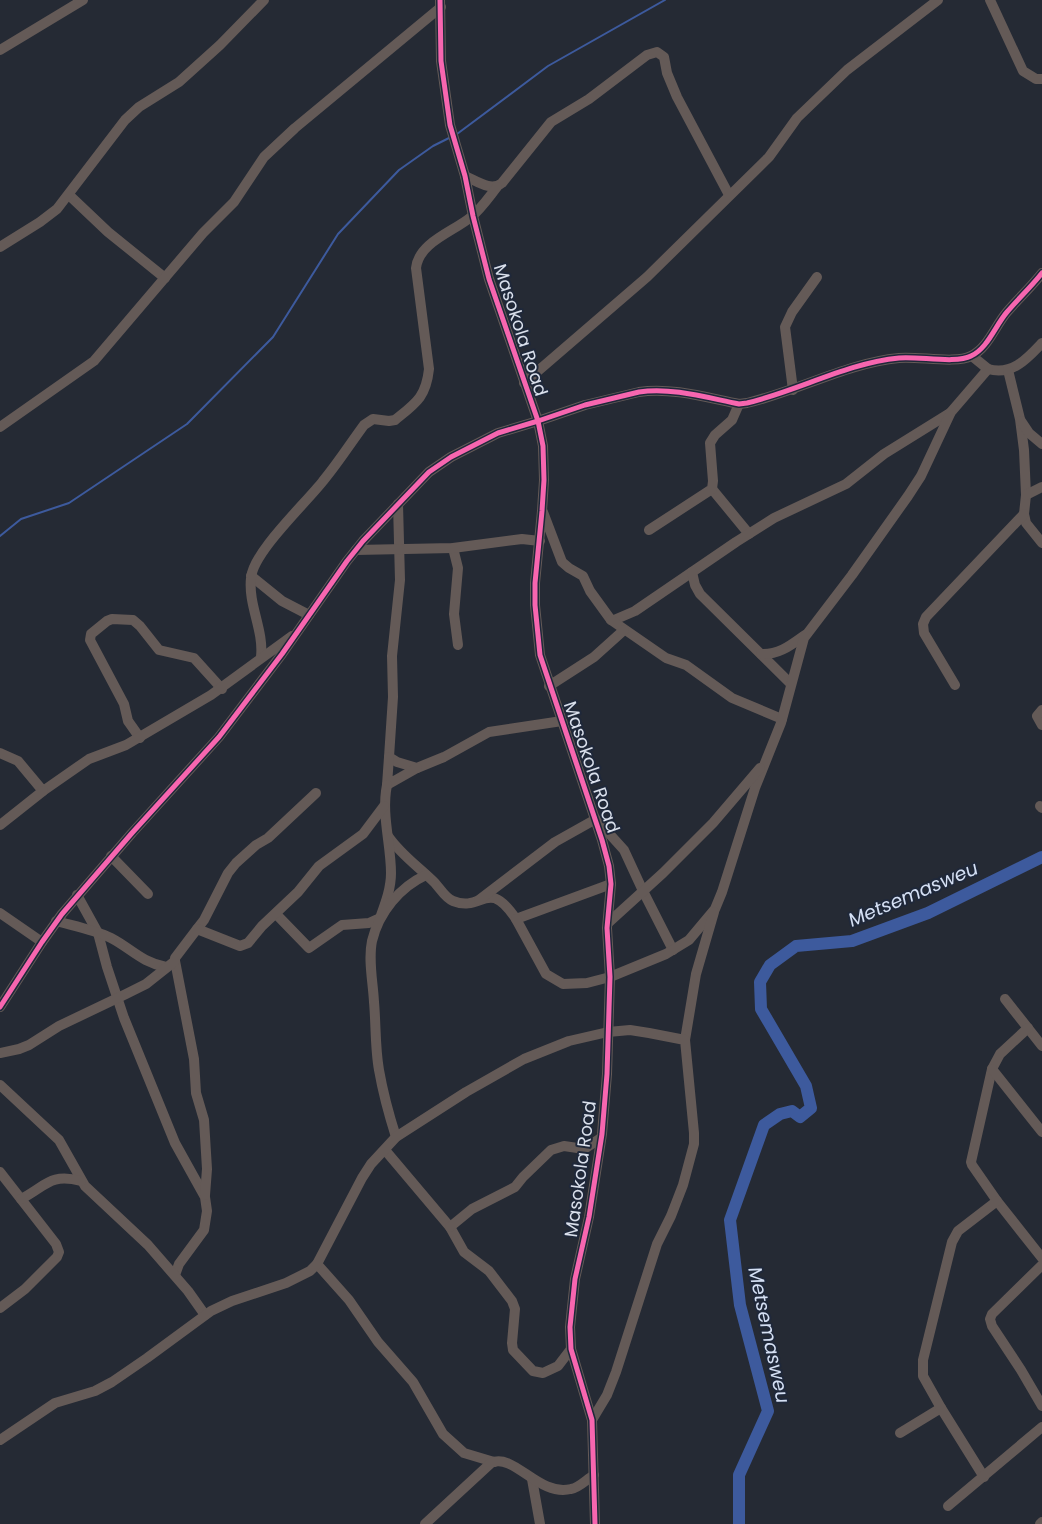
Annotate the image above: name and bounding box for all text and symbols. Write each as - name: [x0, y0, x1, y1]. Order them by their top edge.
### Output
- street label: Masokola Road: [488, 261, 554, 399]
- street label: Masokola Road: [558, 698, 626, 836]
- water label: Metsemasweu: [844, 854, 982, 934]
- street label: Masokola Road: [558, 1099, 602, 1239]
- water label: Metsemasweu: [741, 1264, 797, 1406]

